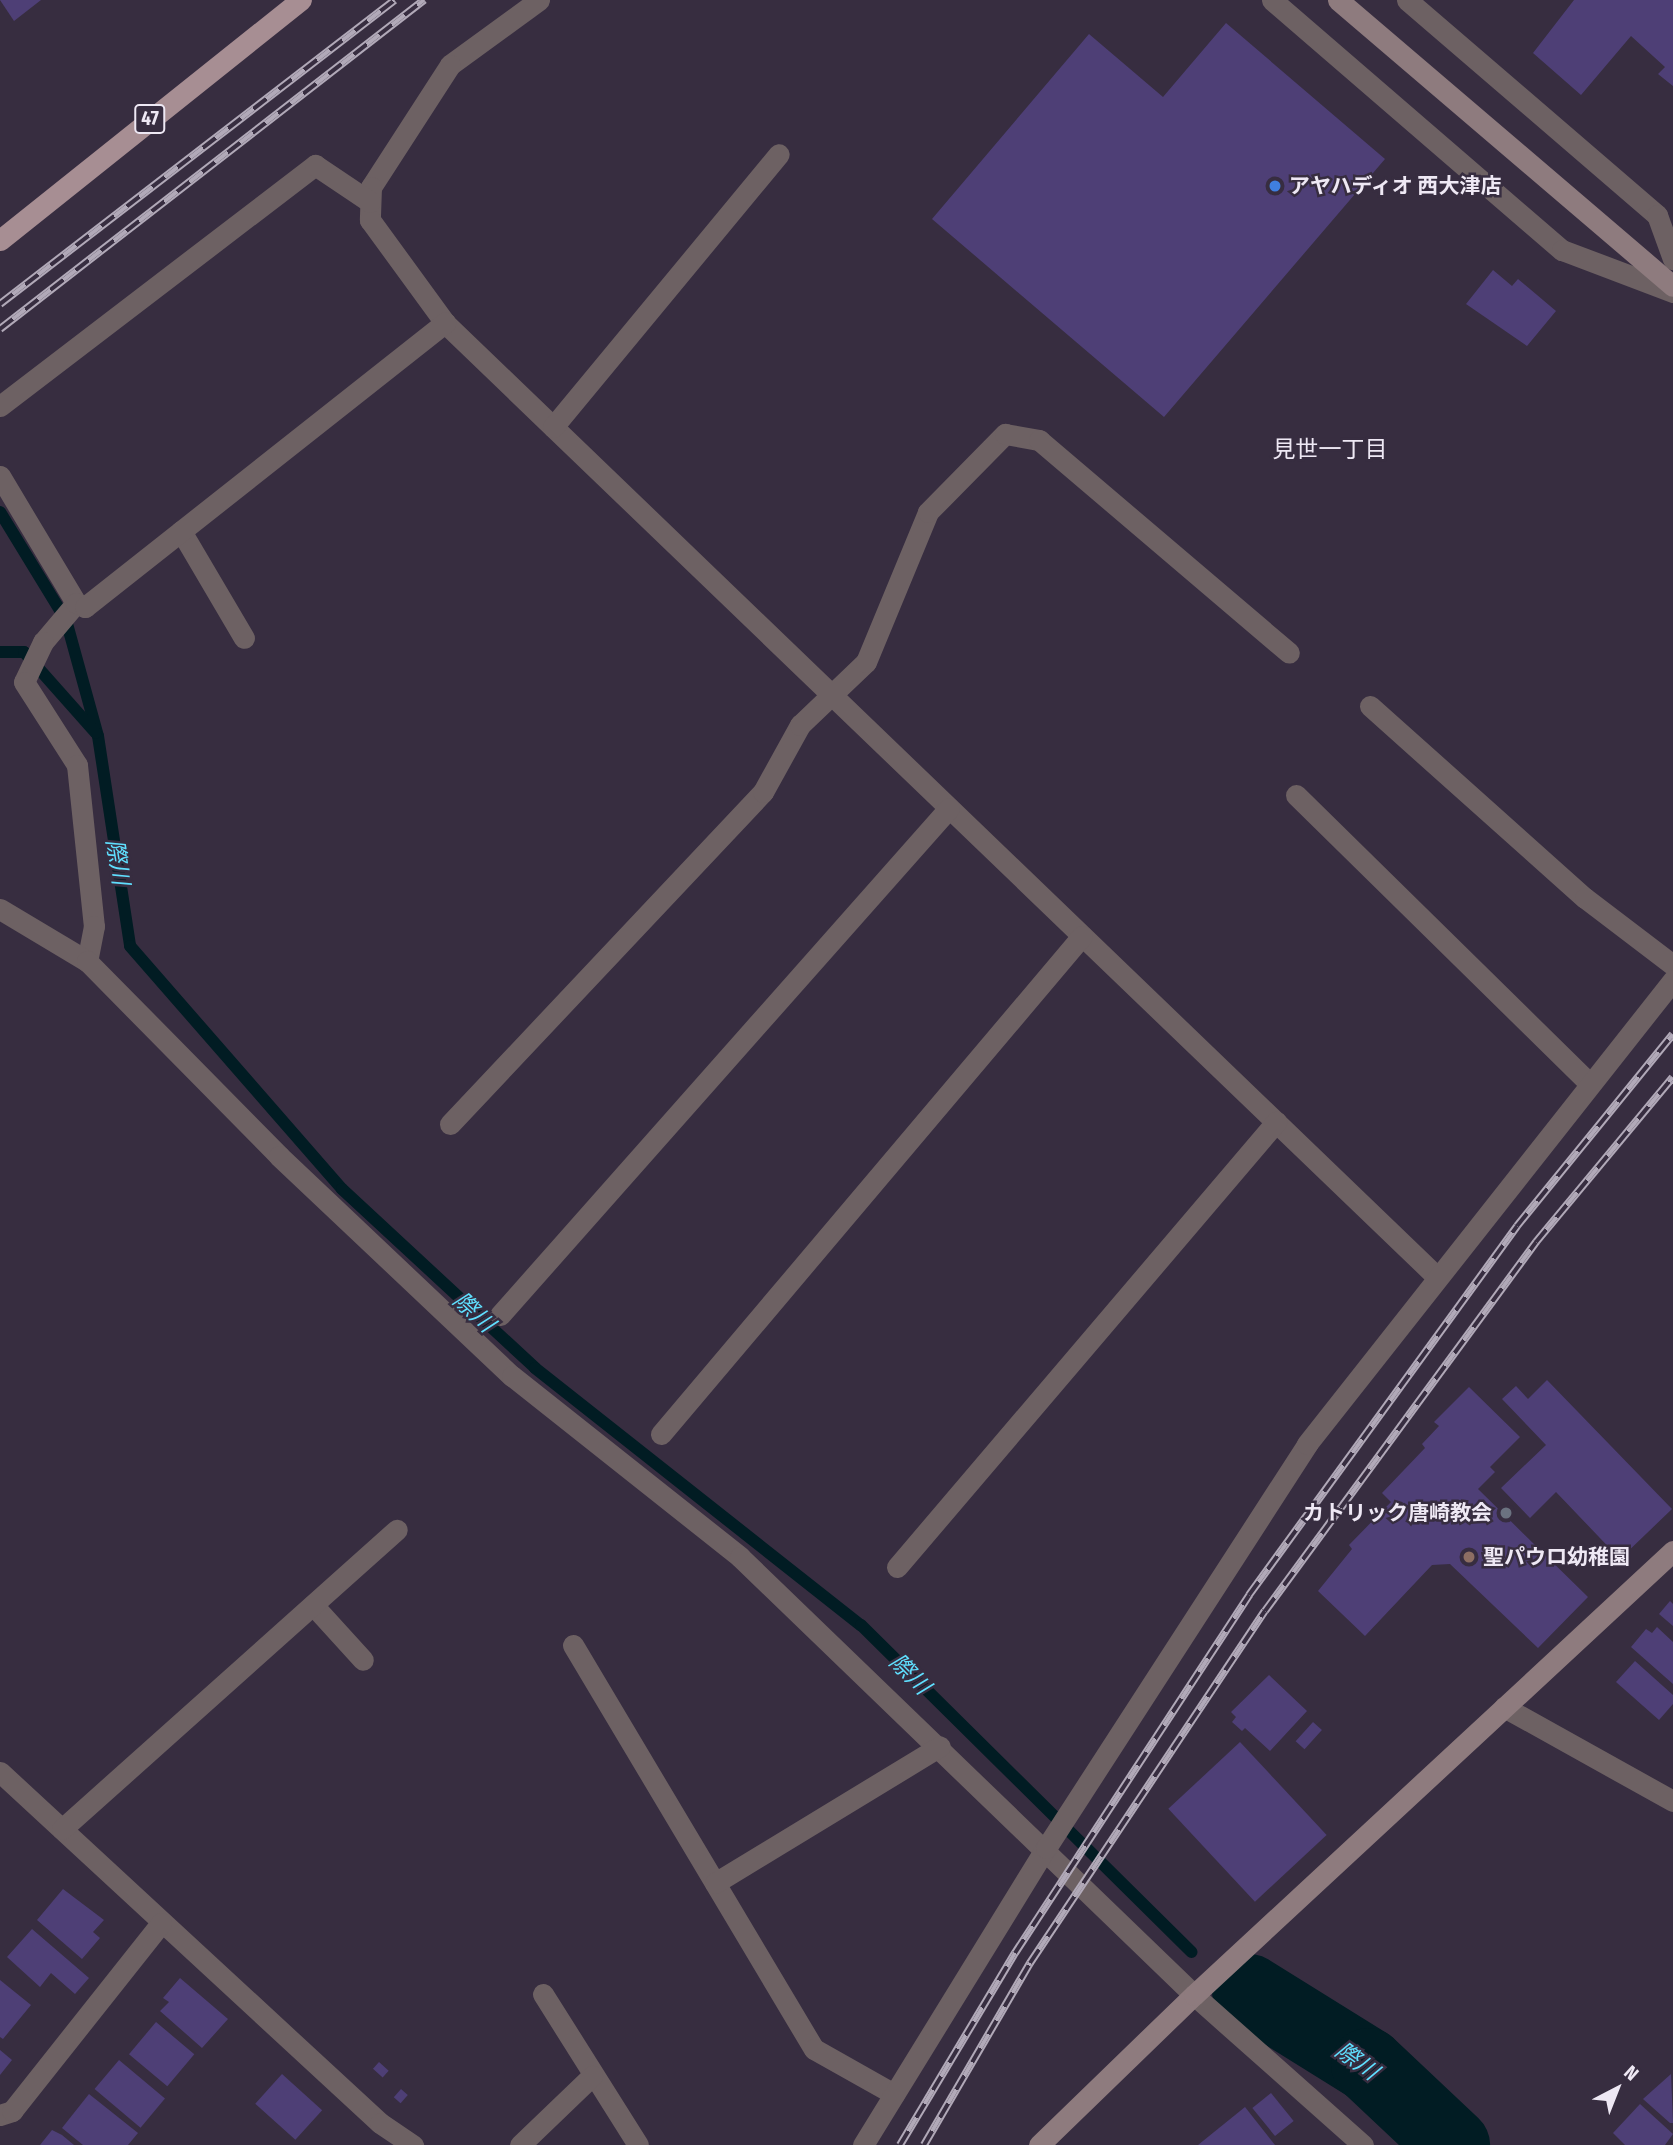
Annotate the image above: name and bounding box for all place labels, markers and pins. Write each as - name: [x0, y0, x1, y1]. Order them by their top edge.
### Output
- place label: アヤハディオ 西大津店: [1289, 173, 1503, 199]
- marker: アヤハディオ 西大津店: [1267, 178, 1283, 194]
- place label: カトリック唐崎教会: [1303, 1500, 1492, 1526]
- marker: カトリック唐崎教会: [1498, 1505, 1514, 1521]
- place label: 聖パウロ幼稚園: [1483, 1544, 1630, 1570]
- marker: 聖パウロ幼稚園: [1461, 1549, 1477, 1565]

